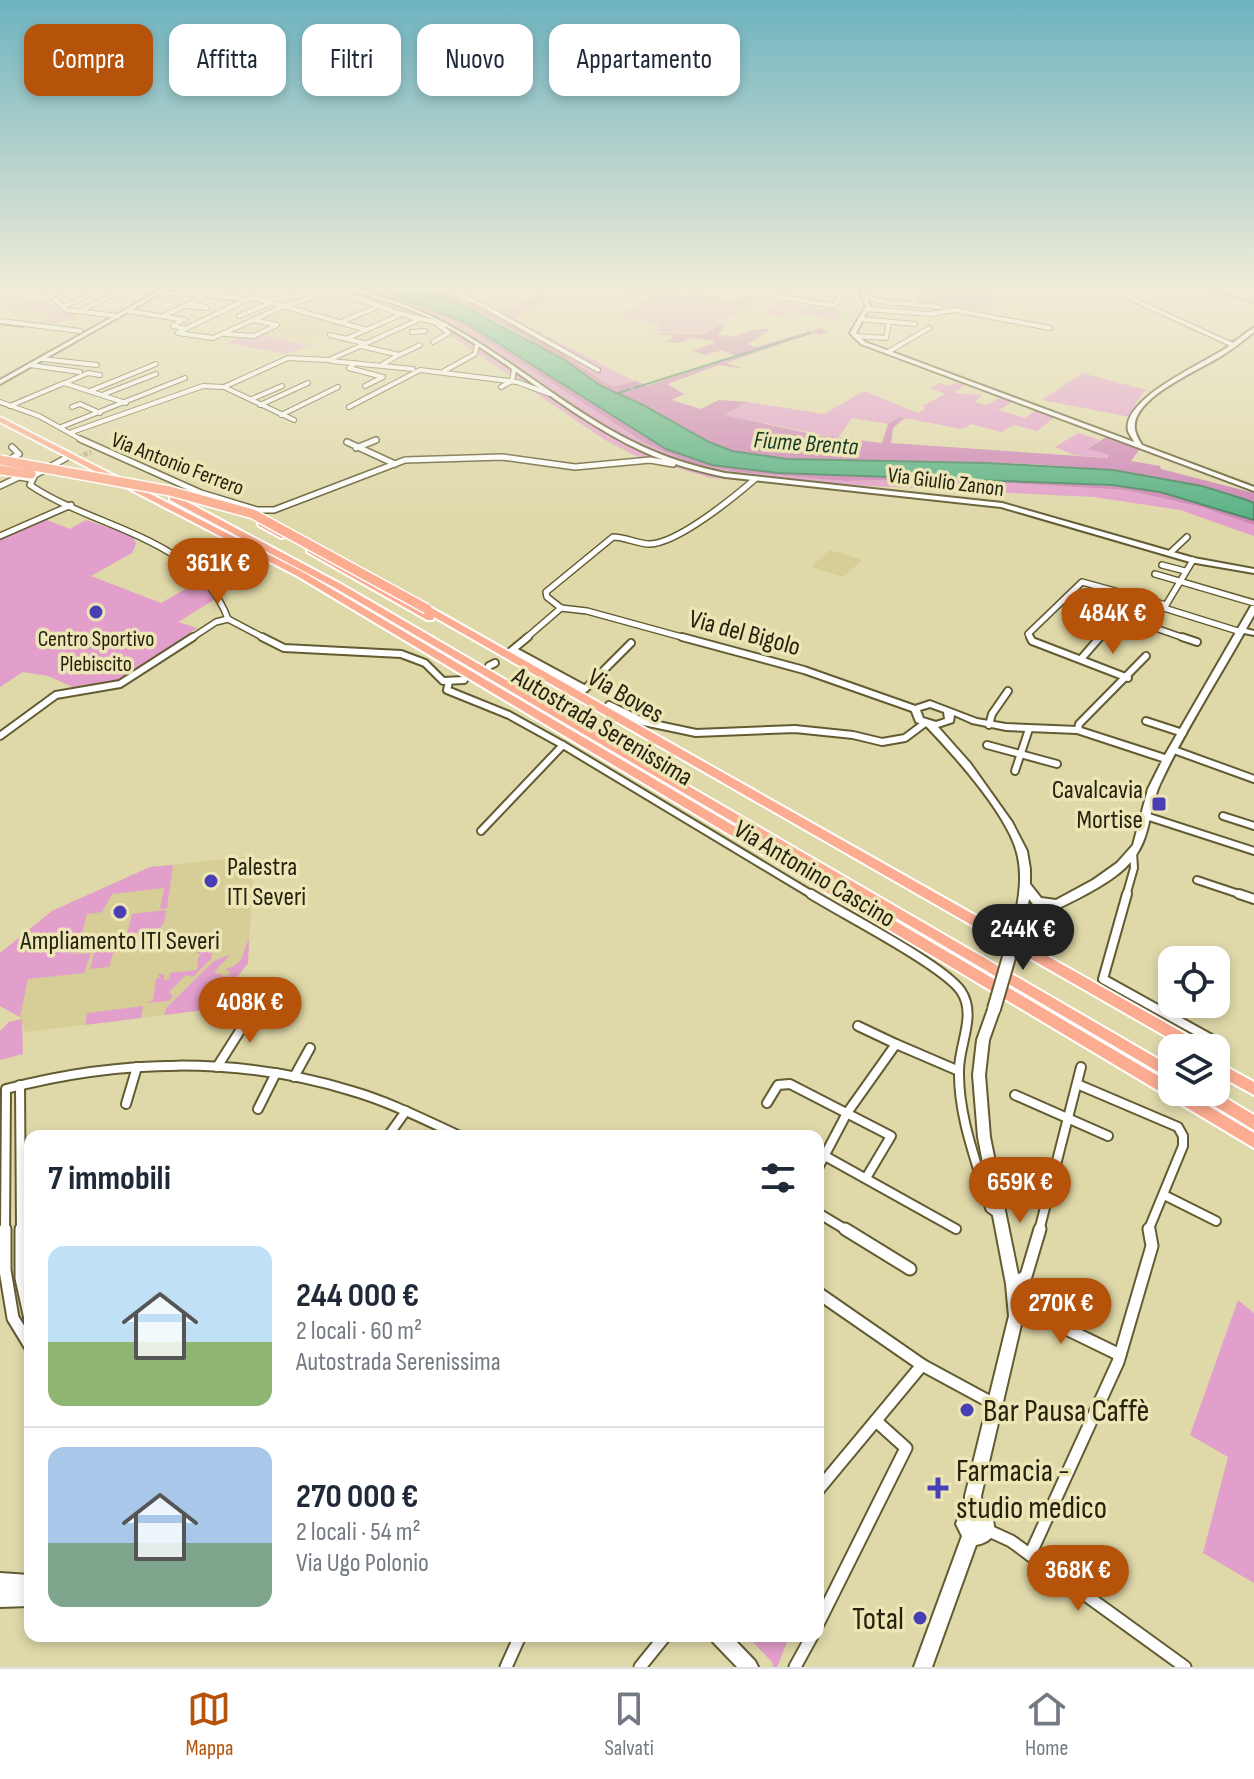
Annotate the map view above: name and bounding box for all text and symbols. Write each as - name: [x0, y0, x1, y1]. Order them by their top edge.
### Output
- chip: Compra: [24, 24, 153, 96]
- chip: Affitta: [169, 24, 286, 96]
- chip: Filtri: [302, 24, 401, 96]
- chip: Nuovo: [417, 24, 533, 96]
- chip: Appartamento: [549, 24, 740, 96]
- water label: Fiume Brenta: [753, 425, 860, 462]
- street label: Via Antonio Ferrero: [107, 427, 248, 502]
- street label: Via Giulio Zanon: [886, 462, 1005, 503]
- pin: 361K €: [153, 538, 283, 606]
- text: 361K €: [186, 548, 250, 579]
- pin: 484K €: [1048, 588, 1178, 656]
- text: 484K €: [1080, 598, 1146, 629]
- marker: Centro Sportivo Plebiscito: [87, 603, 105, 621]
- street label: Via del Bigolo: [686, 604, 804, 663]
- place label: Centro Sportivo Plebiscito: [38, 626, 154, 678]
- street label: Autostrada Serenissima: [506, 661, 698, 793]
- street label: Via Boves: [582, 662, 669, 730]
- place label: Cavalcavia Mortise: [1052, 775, 1143, 836]
- marker: Cavalcavia Mortise: [1150, 795, 1168, 813]
- street label: Via Antonino Cascino: [728, 814, 901, 935]
- place label: Palestra ITI Severi: [227, 852, 306, 913]
- marker: Palestra ITI Severi: [202, 872, 220, 890]
- marker: Ampliamento ITI Severi: [111, 903, 129, 921]
- pin: 244K €: [958, 904, 1088, 972]
- text: 244K €: [990, 914, 1056, 945]
- place label: Ampliamento ITI Severi: [19, 926, 220, 957]
- map controls: [1158, 946, 1230, 1106]
- button: locate: [1158, 946, 1230, 1018]
- pin: 408K €: [185, 977, 315, 1045]
- text: 408K €: [217, 987, 283, 1018]
- button: layers: [1158, 1034, 1230, 1106]
- icon: filters: [756, 1156, 800, 1200]
- pin: 659K €: [955, 1157, 1085, 1225]
- text: 7 immobili: [48, 1158, 171, 1199]
- text: 659K €: [987, 1167, 1053, 1198]
- text: 244 000 €: [296, 1275, 419, 1316]
- icon: home: [112, 1278, 208, 1374]
- pin: 270K €: [996, 1278, 1126, 1346]
- text: 270K €: [1028, 1288, 1094, 1319]
- text: 2 locali · 60 m²: [296, 1316, 422, 1347]
- text: Autostrada Serenissima: [296, 1347, 501, 1378]
- place label: Bar Pausa Caffè: [983, 1392, 1149, 1431]
- marker: Bar Pausa Caffè: [958, 1401, 976, 1419]
- place label: Farmacia - studio medico: [956, 1452, 1107, 1528]
- text: 270 000 €: [296, 1476, 418, 1517]
- marker: Farmacia - studio medico: [927, 1477, 949, 1499]
- icon: home: [112, 1479, 208, 1575]
- text: 2 locali · 54 m²: [296, 1517, 421, 1548]
- pin: 368K €: [1013, 1545, 1143, 1613]
- text: Via Ugo Polonio: [296, 1548, 429, 1579]
- text: 368K €: [1045, 1555, 1111, 1586]
- place label: Total: [852, 1600, 904, 1639]
- marker: Total: [911, 1609, 929, 1627]
- tab: Mappa: [185, 1687, 234, 1762]
- tab: Salvati: [604, 1687, 654, 1762]
- tab: Home: [1025, 1687, 1069, 1762]

